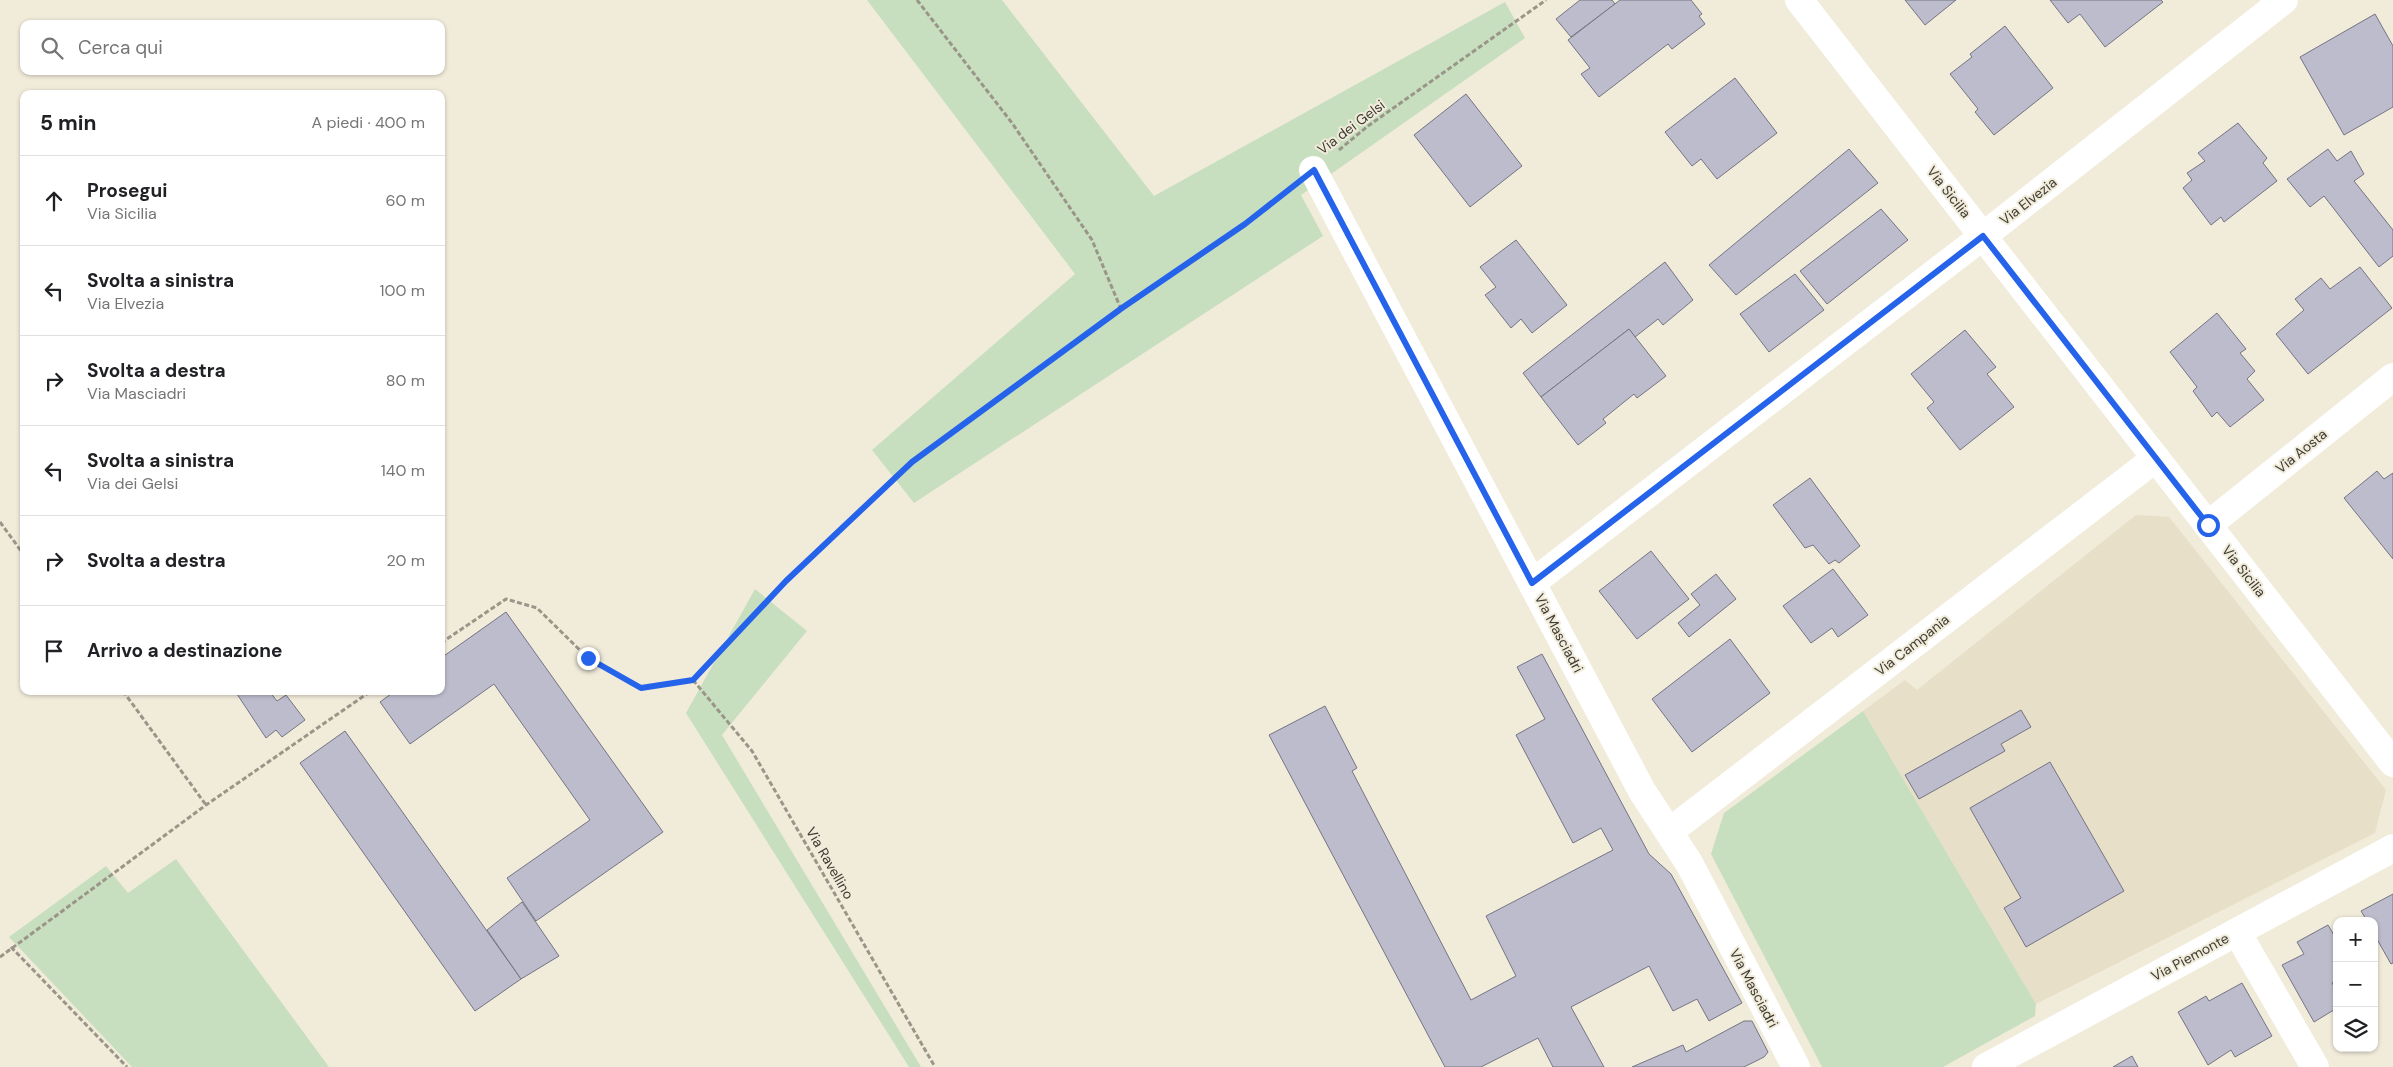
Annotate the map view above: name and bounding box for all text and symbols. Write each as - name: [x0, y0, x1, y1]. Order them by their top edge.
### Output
- search box: [20, 20, 445, 75]
- icon: search: [38, 34, 66, 62]
- text: Cerca qui: [78, 35, 163, 60]
- street label: Via dei Gelsi: [1314, 96, 1388, 158]
- text: 5 min: [40, 109, 96, 137]
- text: A piedi · 400 m: [312, 112, 425, 133]
- street label: Via Sicilia: [1923, 162, 1975, 222]
- street label: Via Elvezia: [1996, 173, 2060, 229]
- text: Prosegui: [87, 178, 167, 203]
- icon: ahead: [40, 187, 68, 215]
- text: 60 m: [385, 190, 425, 211]
- text: Via Sicilia: [87, 203, 157, 224]
- text: Svolta a sinistra: [87, 268, 234, 293]
- icon: left: [40, 277, 68, 305]
- text: 100 m: [380, 280, 425, 301]
- text: Via Elvezia: [87, 293, 164, 314]
- text: Svolta a destra: [87, 358, 226, 383]
- icon: right: [40, 367, 68, 395]
- text: 80 m: [386, 370, 425, 391]
- text: Via Masciadri: [87, 383, 186, 404]
- street label: Via Aosta: [2272, 425, 2330, 477]
- text: Svolta a sinistra: [87, 448, 234, 473]
- icon: left: [40, 457, 68, 485]
- text: 140 m: [381, 460, 425, 481]
- text: Via dei Gelsi: [87, 473, 178, 494]
- route start: [2197, 514, 2220, 537]
- street label: Via Sicilia: [2218, 541, 2270, 601]
- icon: right: [40, 547, 68, 575]
- text: Svolta a destra: [87, 548, 226, 573]
- text: 20 m: [386, 550, 425, 571]
- street label: Via Masciadri: [1531, 590, 1587, 676]
- street label: Via Campania: [1871, 610, 1953, 680]
- icon: arrive: [40, 637, 68, 665]
- text: Arrivo a destinazione: [87, 638, 282, 663]
- route end: [577, 647, 600, 670]
- street label: Via Ravellino: [802, 824, 858, 902]
- map controls: [2333, 917, 2378, 1052]
- button: +: [2333, 917, 2378, 962]
- street label: Via Piemonte: [2148, 929, 2232, 985]
- street label: Via Masciadri: [1726, 945, 1782, 1031]
- button: −: [2333, 962, 2378, 1007]
- button: layers: [2333, 1007, 2378, 1052]

